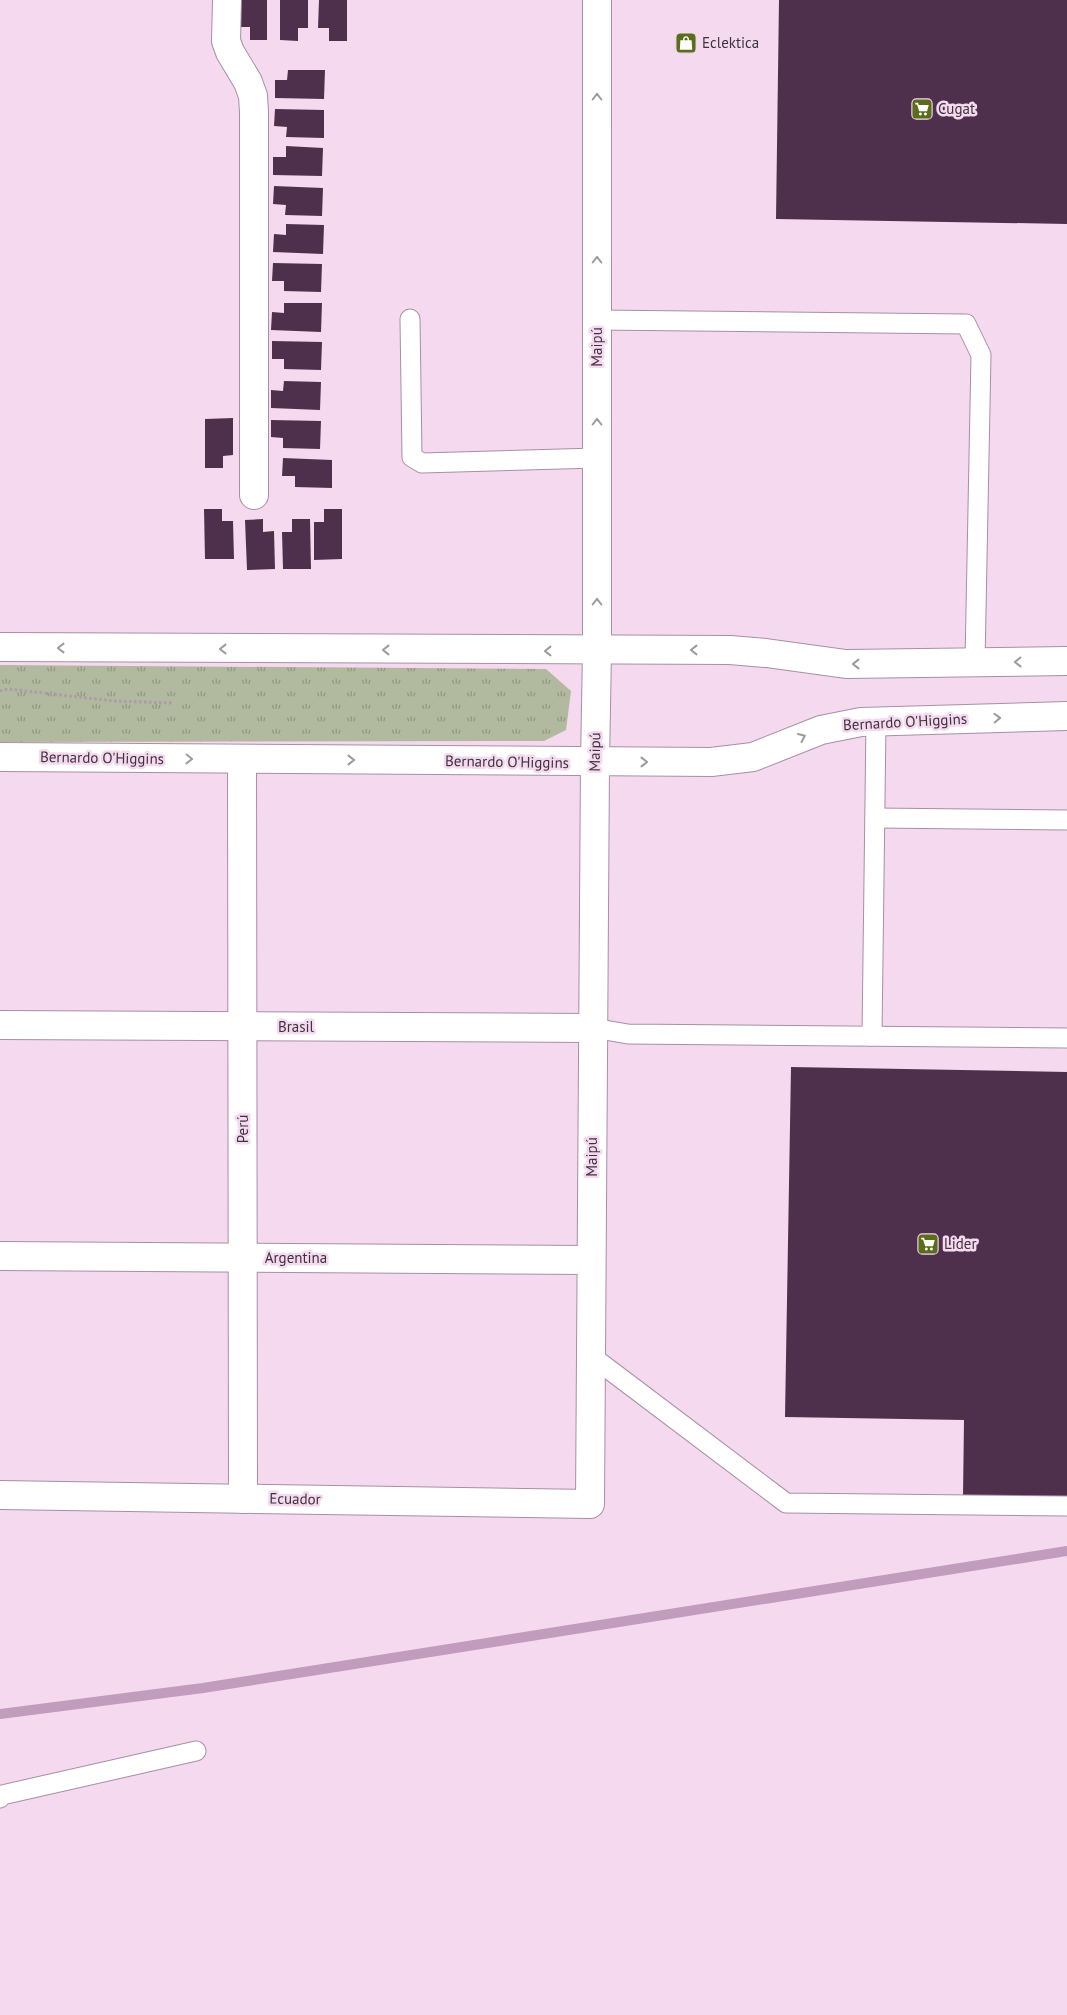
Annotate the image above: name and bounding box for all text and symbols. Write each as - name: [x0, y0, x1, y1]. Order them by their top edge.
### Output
- shop icon: Eclektica: [674, 31, 698, 55]
- place label: Eclektica: [702, 33, 759, 52]
- one-way arrow: [592, 93, 602, 100]
- supermarket icon: Cugat: [910, 97, 934, 121]
- place label: Cugat: [938, 99, 975, 118]
- one-way arrow: [592, 255, 602, 263]
- street label: Maipú: [587, 327, 606, 367]
- one-way arrow: [592, 418, 602, 426]
- one-way arrow: [592, 598, 602, 606]
- one-way arrow: [57, 642, 65, 653]
- one-way arrow: [219, 643, 227, 654]
- one-way arrow: [382, 645, 390, 655]
- one-way arrow: [690, 645, 698, 655]
- one-way arrow: [544, 646, 552, 656]
- one-way arrow: [1014, 657, 1022, 667]
- one-way arrow: [852, 659, 860, 669]
- street label: Bernardo O'Higgins: [843, 709, 967, 734]
- one-way arrow: [994, 713, 1002, 724]
- street label: Maipú: [585, 732, 604, 772]
- one-way arrow: [797, 733, 806, 744]
- street label: Bernardo O'Higgins: [40, 747, 164, 768]
- street label: Bernardo O'Higgins: [445, 751, 569, 772]
- one-way arrow: [185, 754, 193, 764]
- one-way arrow: [348, 755, 355, 765]
- one-way arrow: [640, 757, 648, 767]
- street label: Brasil: [278, 1017, 315, 1036]
- street label: Perú: [233, 1115, 252, 1143]
- street label: Maipú: [582, 1137, 601, 1177]
- supermarket icon: Lider: [916, 1232, 940, 1256]
- place label: Lider: [944, 1234, 977, 1253]
- street label: Argentina: [265, 1248, 327, 1267]
- street label: Ecuador: [269, 1489, 321, 1508]

